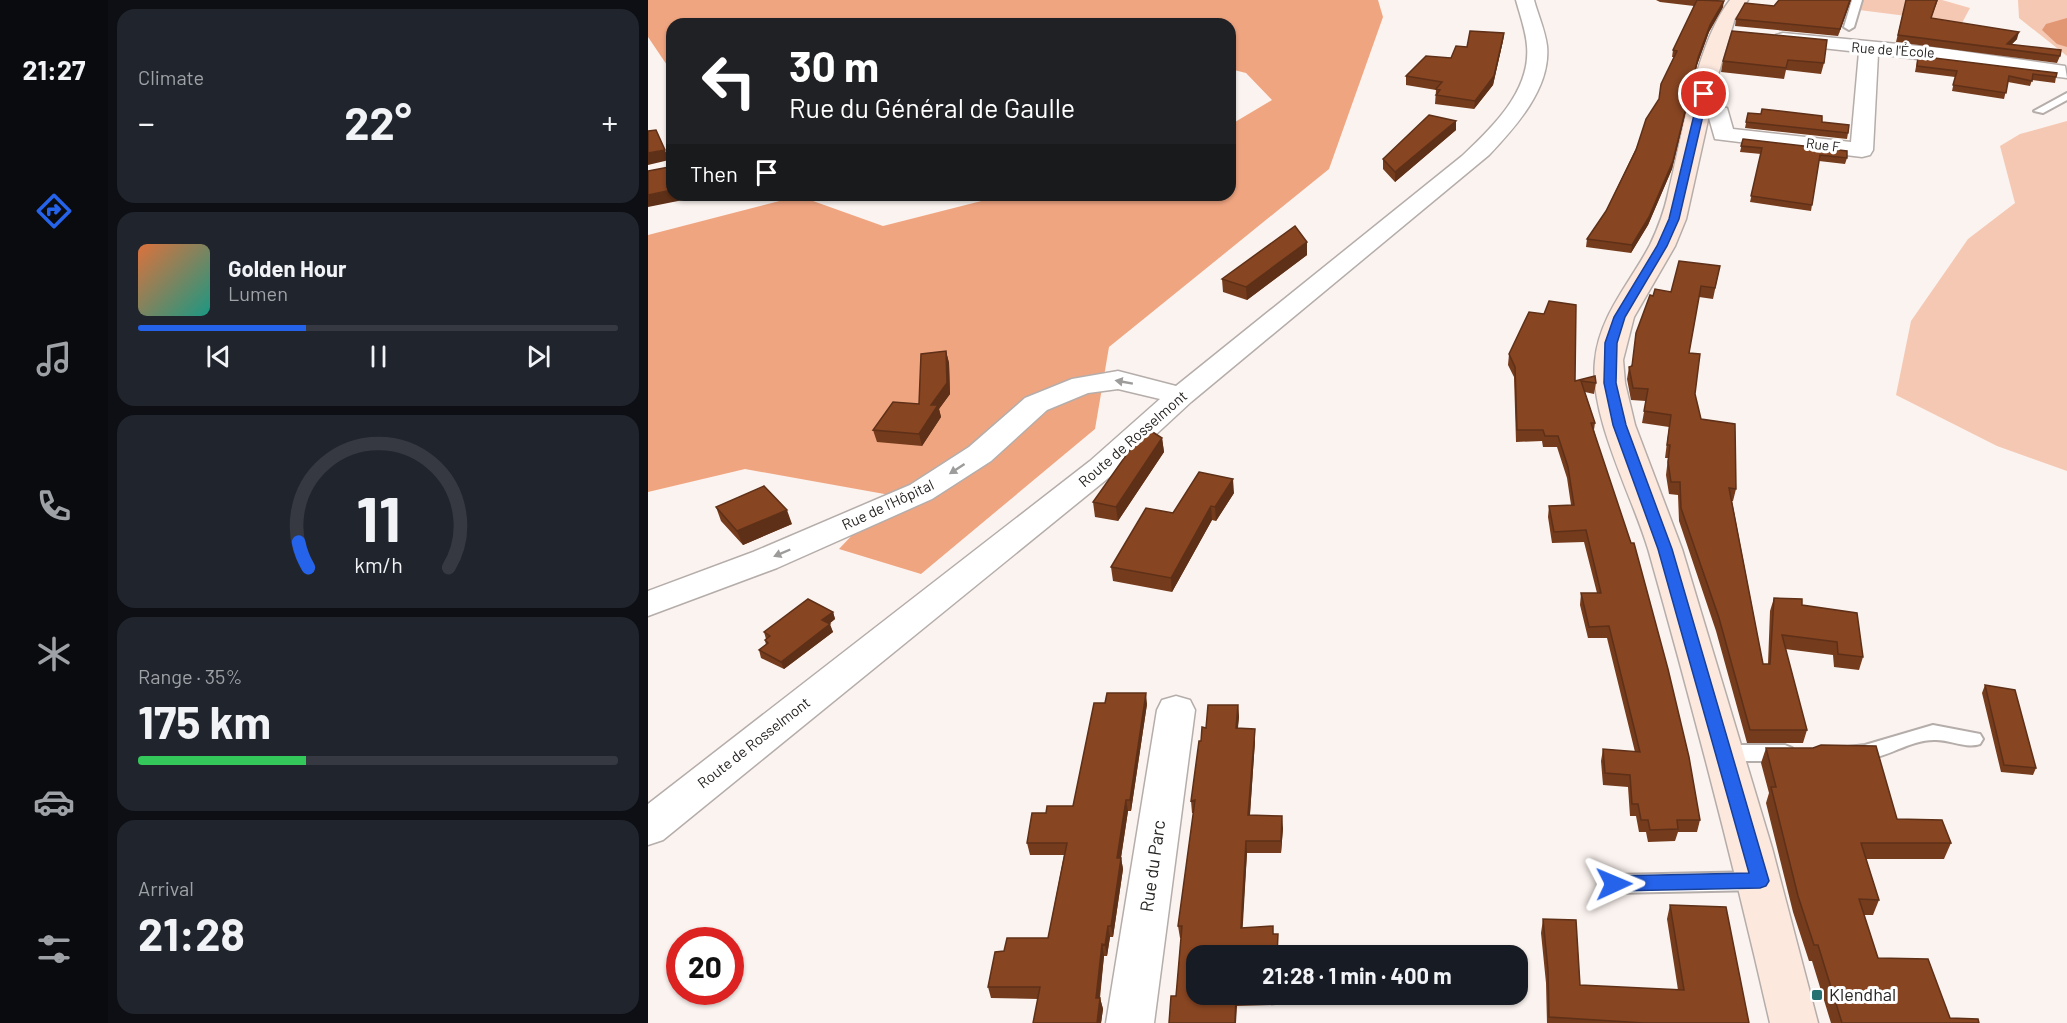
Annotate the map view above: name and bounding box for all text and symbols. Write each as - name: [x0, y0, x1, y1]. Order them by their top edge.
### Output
- street label: Rue de l'École: [1851, 38, 1935, 61]
- text: 30 m: [789, 40, 879, 90]
- icon: left: [690, 42, 768, 120]
- text: 21:27: [23, 53, 85, 85]
- text: Climate: [138, 65, 204, 89]
- pin: [1678, 68, 1729, 119]
- icon: arrive: [1687, 77, 1720, 110]
- text: Rue du Général de Gaulle: [789, 91, 1075, 123]
- text: 22°: [344, 95, 412, 149]
- text: −: [138, 102, 155, 142]
- text: +: [601, 102, 618, 142]
- street label: Rue F: [1805, 134, 1841, 155]
- icon: arrive: [750, 156, 783, 189]
- text: Then: [690, 160, 738, 186]
- icon: directions: [33, 190, 75, 232]
- text: Golden Hour: [228, 255, 346, 281]
- text: Lumen: [228, 281, 288, 305]
- icon: music: [33, 338, 75, 380]
- icon: previous: [202, 340, 235, 373]
- icon: pause: [362, 340, 395, 373]
- icon: next: [522, 340, 555, 373]
- one-way arrow: [1115, 377, 1134, 386]
- street label: Route de Rosselmont: [1074, 386, 1190, 490]
- one-way arrow: [949, 463, 965, 474]
- street label: Rue de l'Hôpital: [839, 475, 936, 533]
- text: 11: [356, 481, 400, 555]
- icon: phone: [33, 485, 75, 527]
- one-way arrow: [773, 548, 790, 557]
- text: km/h: [354, 553, 402, 578]
- icon: climate: [33, 633, 75, 675]
- text: Range · 35%: [138, 664, 242, 688]
- street label: Route de Rosselmont: [694, 693, 813, 792]
- text: 175 km: [138, 694, 271, 748]
- icon: car: [33, 781, 75, 823]
- street label: Rue du Parc: [1135, 818, 1169, 913]
- position arrow: [1582, 852, 1646, 916]
- text: Arrival: [138, 876, 194, 900]
- text: 21:28: [138, 906, 245, 960]
- speed limit sign: 20: [666, 927, 744, 1005]
- icon: filters: [33, 928, 75, 970]
- text: 21:28 · 1 min · 400 m: [1262, 962, 1452, 988]
- place label: Klendhal: [1829, 983, 1896, 1005]
- marker: Klendhal: [1810, 988, 1824, 1002]

